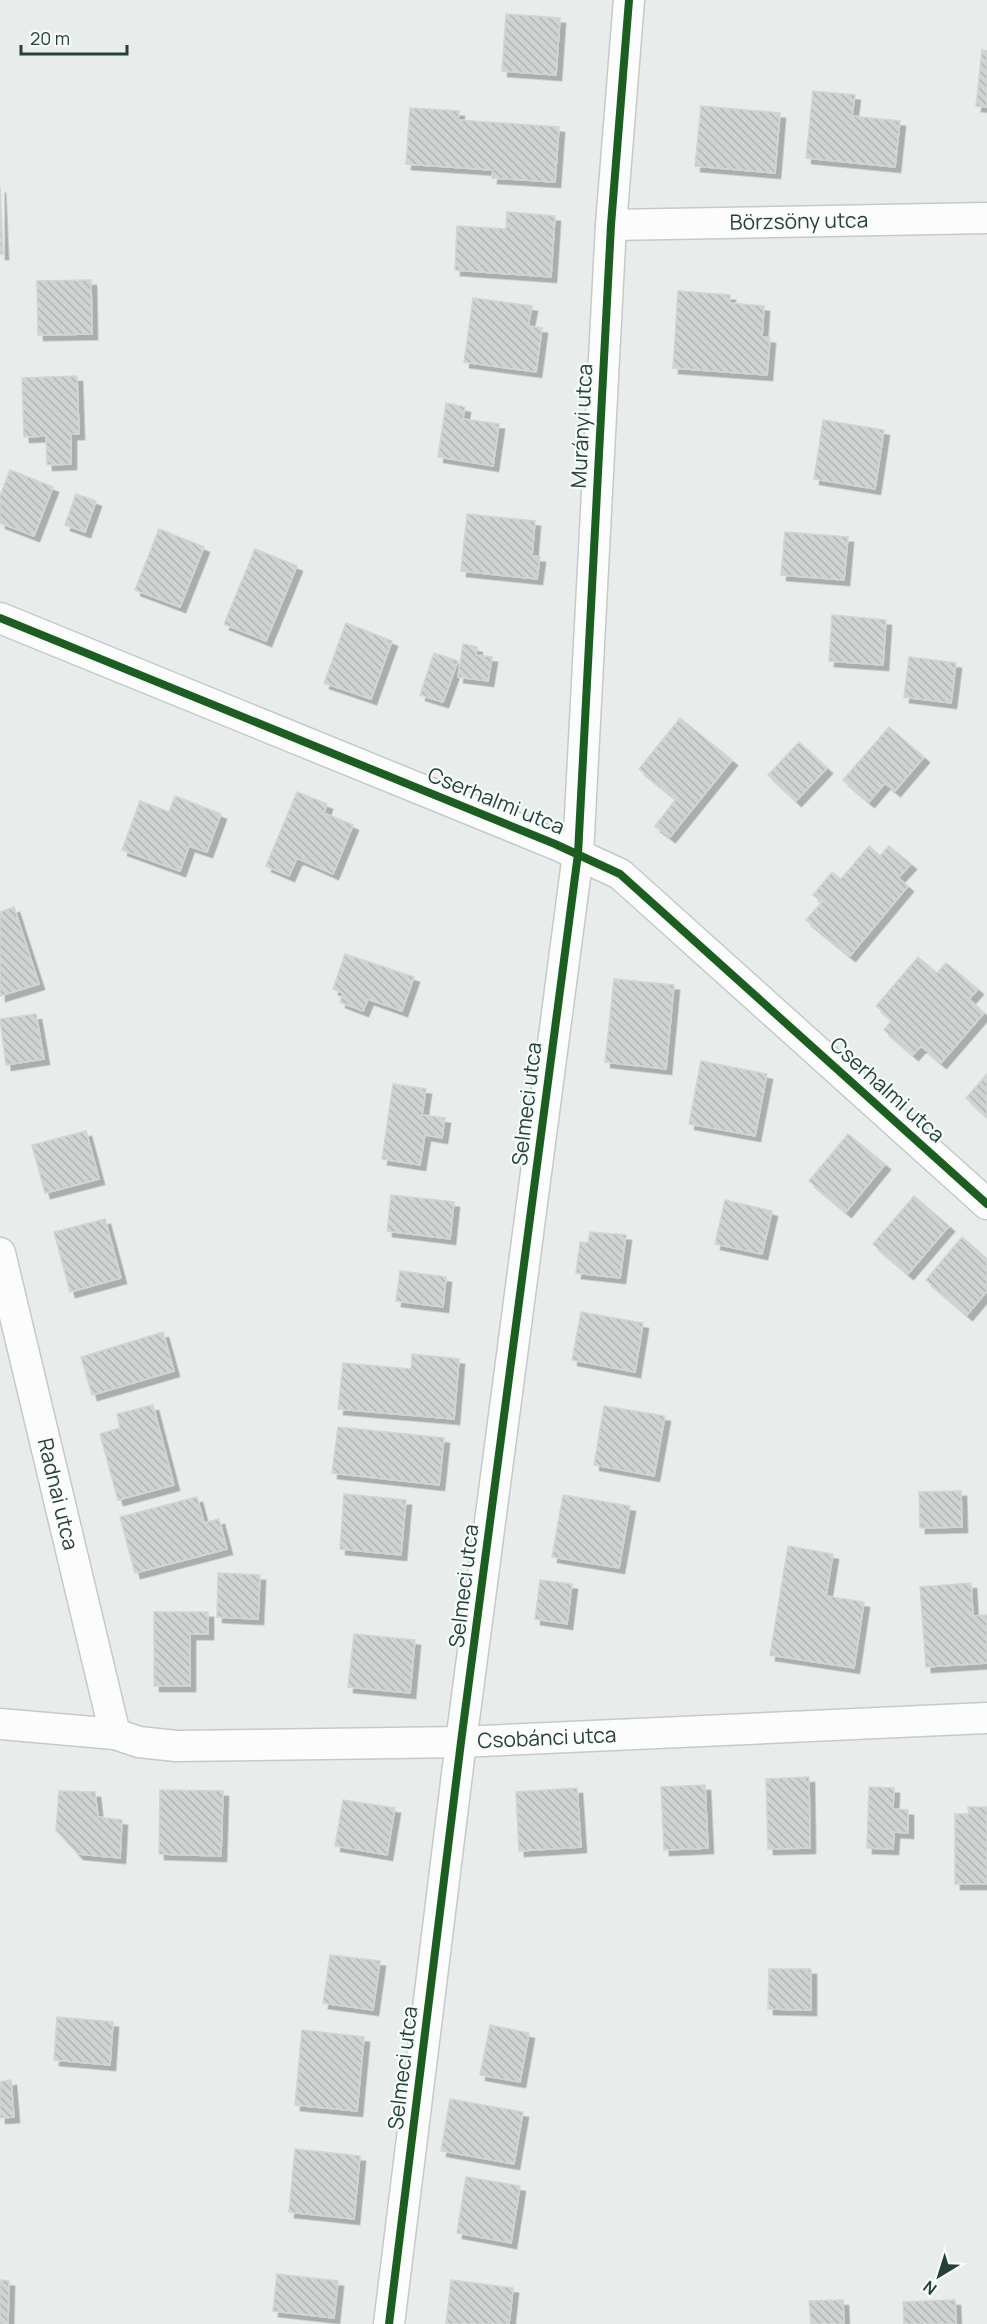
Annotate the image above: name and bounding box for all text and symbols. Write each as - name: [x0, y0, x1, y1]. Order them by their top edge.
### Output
- scale bar: [21, 18, 128, 56]
- text: 20 m: [30, 26, 70, 50]
- street label: Börzsöny utca: [729, 205, 868, 236]
- street label: Murányi utca: [564, 363, 598, 489]
- street label: Cserhalmi utca: [424, 760, 569, 840]
- street label: Cserhalmi utca: [824, 1030, 951, 1148]
- street label: Selmeci utca: [505, 1041, 547, 1167]
- street label: Radnai utca: [32, 1435, 86, 1553]
- street label: Selmeci utca: [442, 1523, 484, 1649]
- street label: Csobánci utca: [477, 1720, 617, 1754]
- street label: Selmeci utca: [381, 2005, 423, 2131]
- north arrow: [909, 2246, 969, 2306]
- text: N: [918, 2276, 941, 2300]

